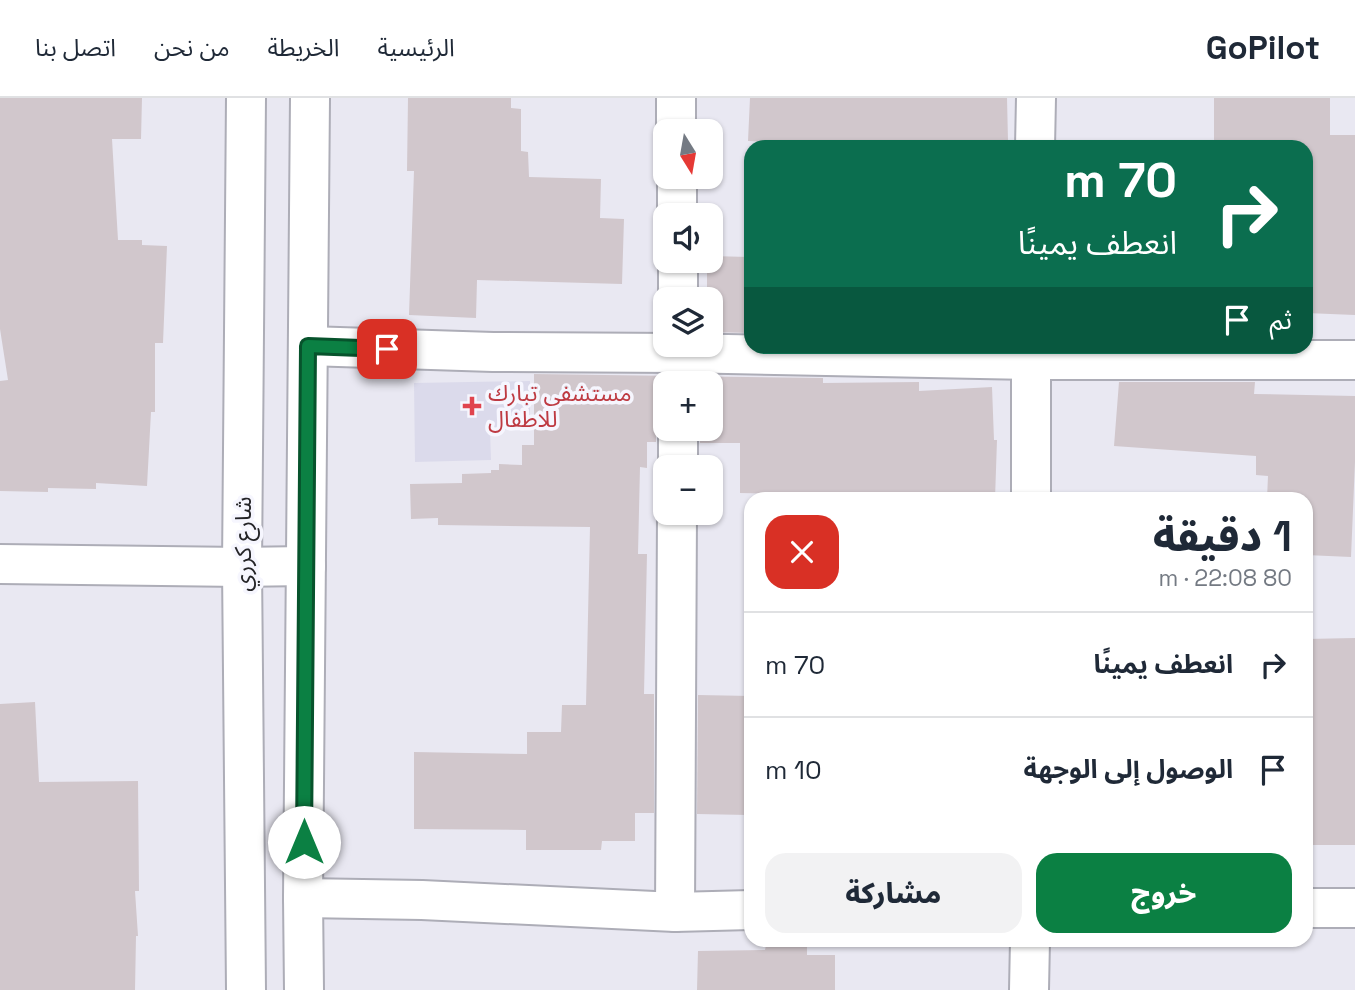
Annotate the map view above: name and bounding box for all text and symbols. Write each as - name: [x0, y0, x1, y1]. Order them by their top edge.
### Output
- text: GoPilot: [1206, 27, 1320, 69]
- text: اتصل بنا: [35, 32, 116, 63]
- text: من نحن: [154, 32, 230, 63]
- text: الخريطة: [268, 32, 340, 63]
- text: الرئيسية: [378, 32, 455, 63]
- north arrow: [653, 119, 723, 189]
- map controls: [653, 119, 723, 525]
- text: 70 m: [1064, 149, 1177, 211]
- icon: right: [1201, 168, 1292, 259]
- button: sound: [653, 203, 723, 273]
- text: انعطف يمينًا: [1018, 223, 1177, 263]
- button: layers: [653, 287, 723, 357]
- icon: arrive: [1218, 301, 1256, 339]
- text: ثم: [1270, 303, 1292, 337]
- pin: [357, 319, 417, 379]
- icon: arrive: [368, 330, 406, 368]
- button: +: [653, 371, 723, 441]
- place label: مستشفى تبارك للاطفال: [488, 378, 632, 434]
- marker: مستشفى تبارك للاطفال: [462, 396, 482, 416]
- button: −: [653, 455, 723, 525]
- street label: شارع كرري: [228, 496, 260, 592]
- text: 1 دقيقة: [1153, 510, 1292, 563]
- button: close: [765, 515, 839, 589]
- text: 80 m · 22:08: [1158, 563, 1292, 593]
- icon: right: [1254, 646, 1292, 684]
- text: انعطف يمينًا: [1093, 647, 1233, 681]
- text: 70 m: [765, 648, 825, 682]
- icon: arrive: [1254, 751, 1292, 789]
- text: الوصول إلى الوجهة: [1023, 752, 1233, 786]
- text: 10 m: [765, 753, 822, 787]
- position arrow: [267, 805, 341, 879]
- button: مشاركة: [765, 853, 1022, 933]
- button: خروج: [1036, 853, 1292, 933]

